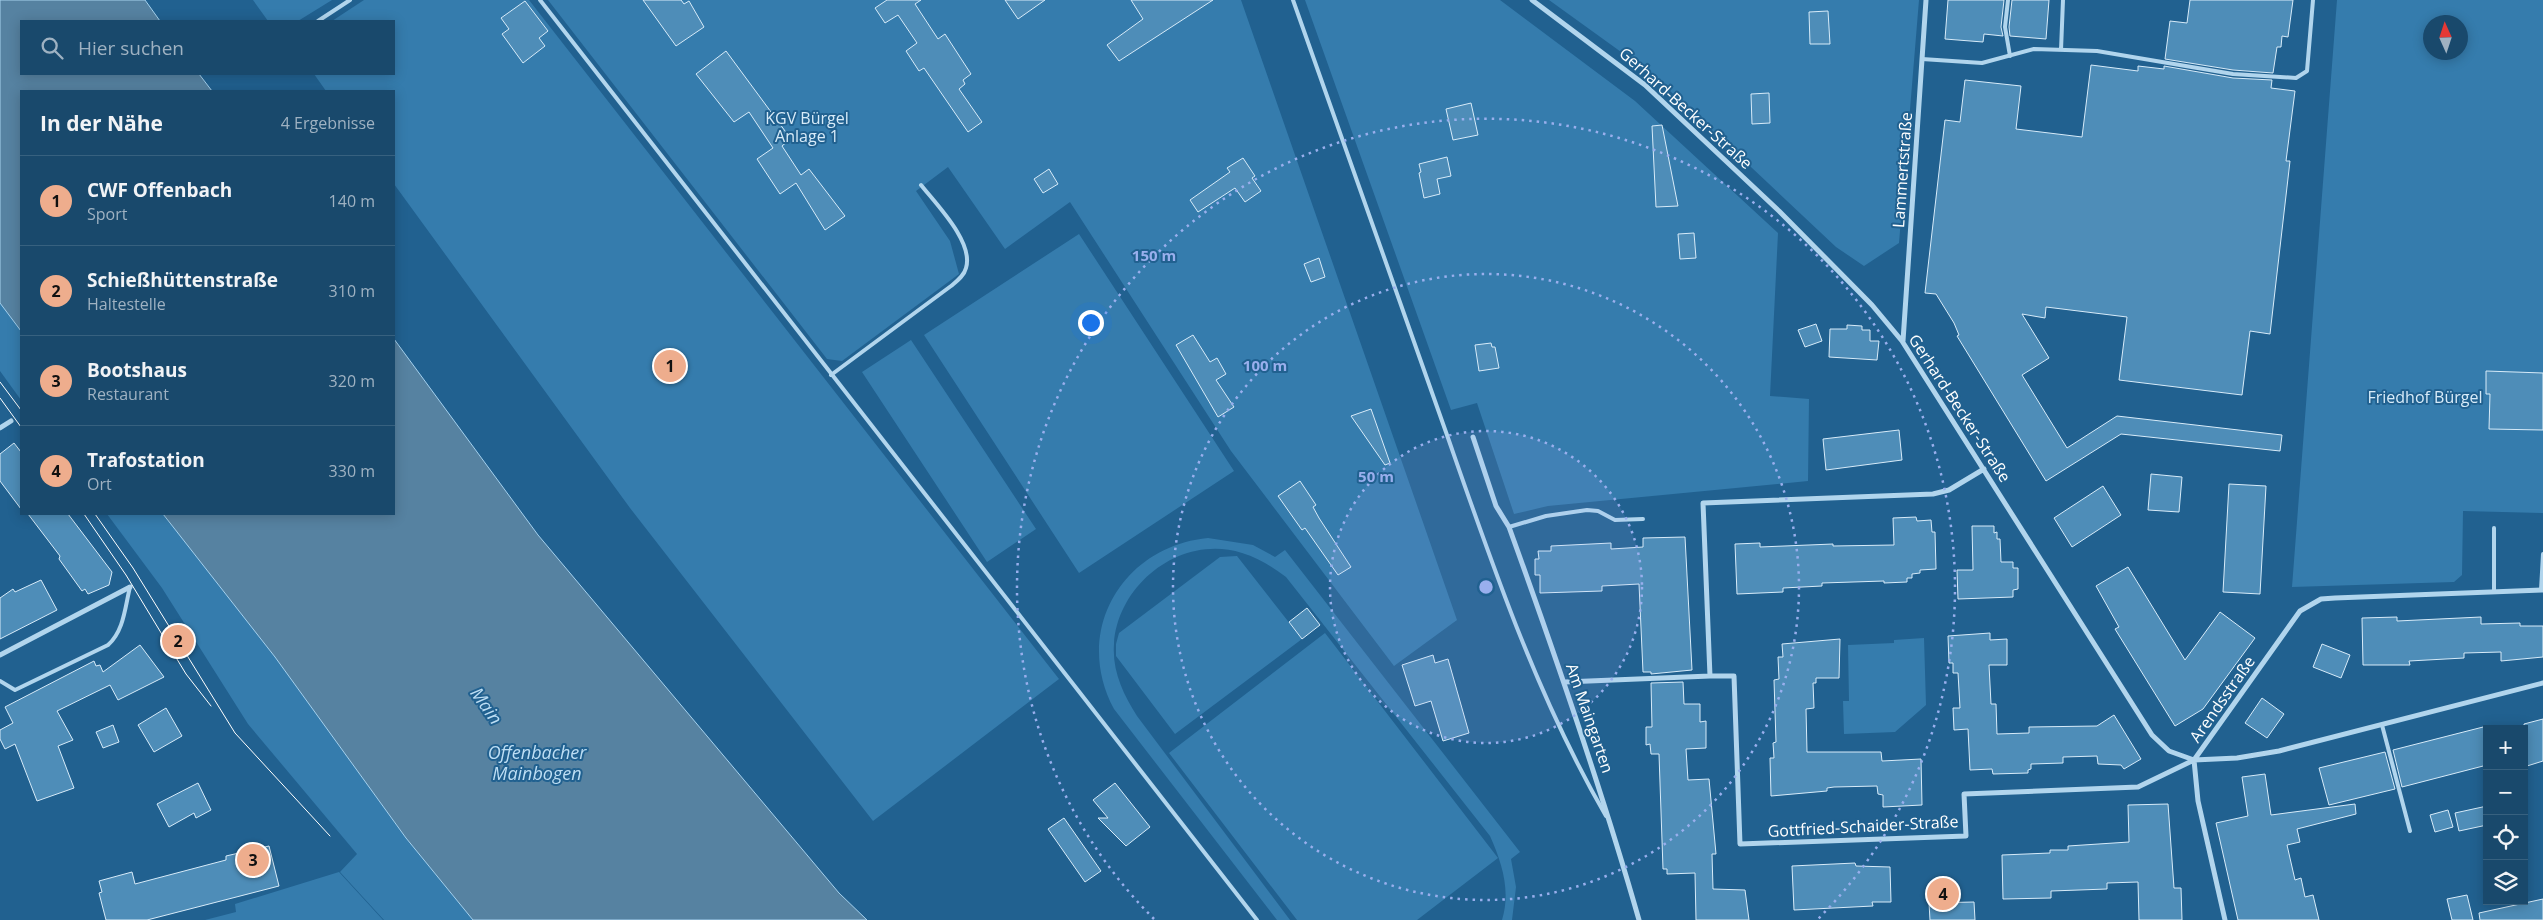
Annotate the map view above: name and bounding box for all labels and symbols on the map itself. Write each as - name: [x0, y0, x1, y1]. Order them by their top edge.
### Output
- north arrow: [2423, 15, 2468, 60]
- street label: Gerhard-Becker-Straße: [1615, 42, 1757, 174]
- park label: KGV Bürgel Anlage 1: [765, 107, 849, 147]
- street label: Lammertstraße: [1887, 111, 1917, 229]
- text: 150 m: [1132, 245, 1176, 265]
- your location: [1078, 310, 1104, 336]
- street label: Gerhard-Becker-Straße: [1904, 330, 2016, 486]
- pin: 1: [654, 347, 686, 385]
- text: 100 m: [1243, 355, 1287, 375]
- park label: Friedhof Bürgel: [2368, 386, 2482, 408]
- text: 50 m: [1358, 466, 1394, 486]
- centre of rings: [1477, 578, 1495, 596]
- pin: 2: [162, 622, 194, 660]
- street label: Arendsstraße: [2184, 651, 2260, 747]
- street label: Am Maingarten: [1561, 660, 1619, 776]
- water label: Main: [465, 682, 508, 729]
- water label: Offenbacher Mainbogen: [488, 740, 587, 785]
- street label: Gottfried-Schaider-Straße: [1767, 810, 1959, 842]
- pin: 3: [237, 841, 269, 879]
- pin: 4: [1927, 875, 1959, 913]

